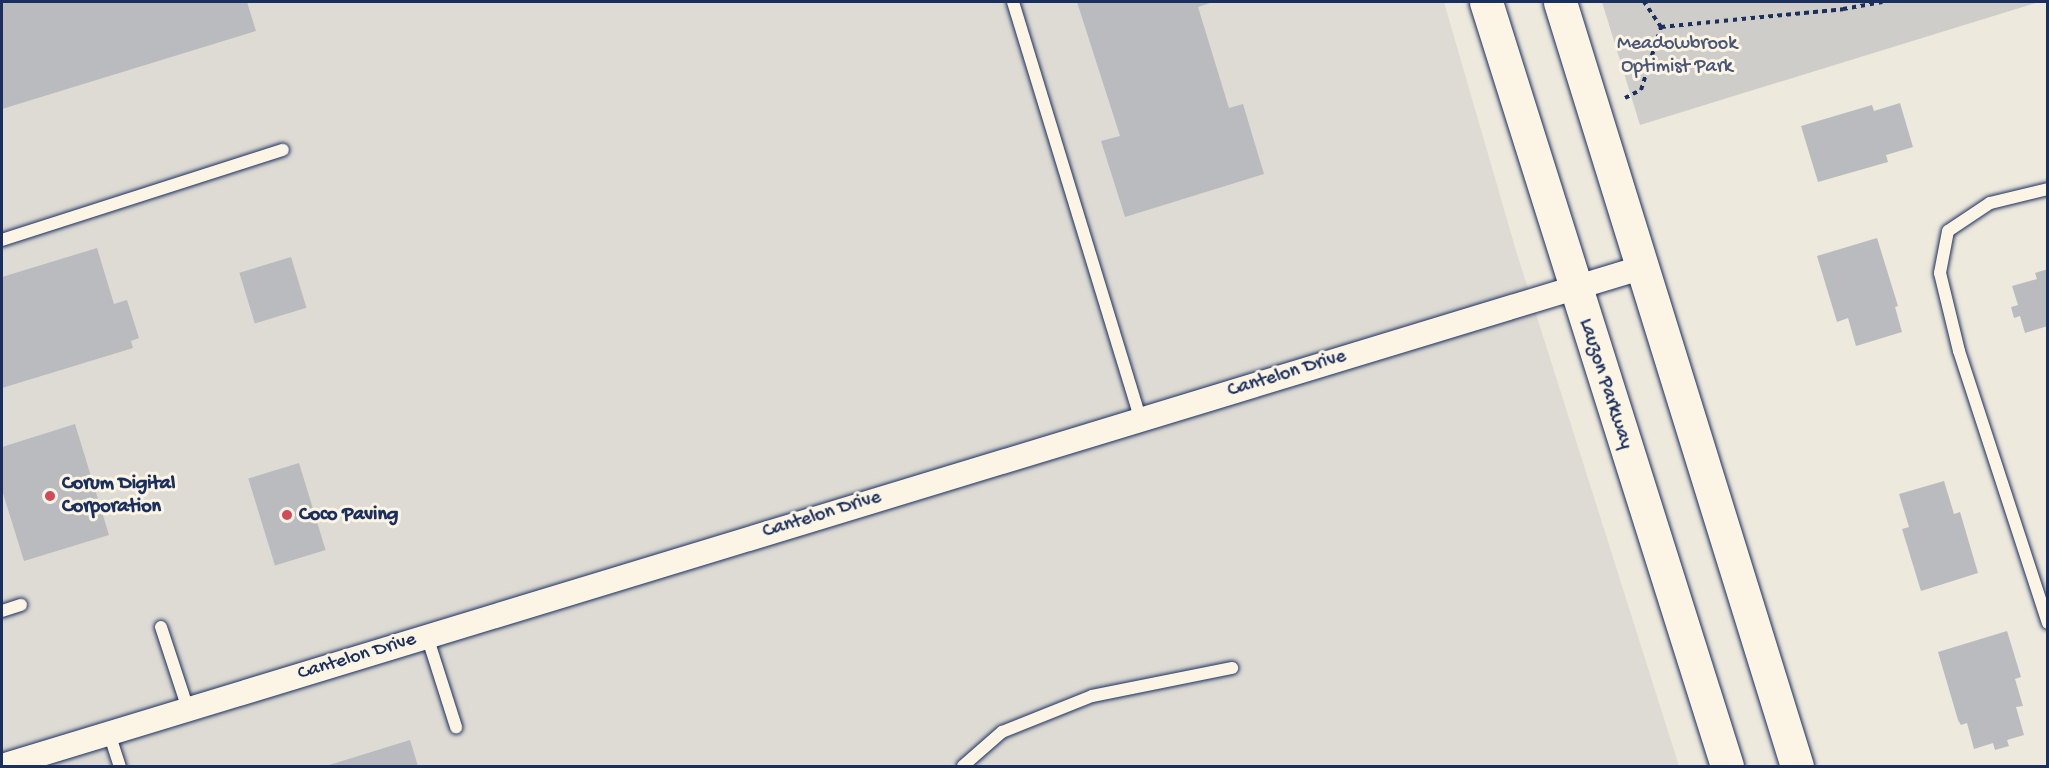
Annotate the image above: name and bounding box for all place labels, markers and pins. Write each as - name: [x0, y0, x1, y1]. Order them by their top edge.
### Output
- place label: Corum Digital Corporation: [62, 472, 175, 519]
- marker: Corum Digital Corporation: [43, 489, 57, 503]
- place label: Coco Paving: [299, 503, 398, 527]
- marker: Coco Paving: [280, 508, 294, 522]

